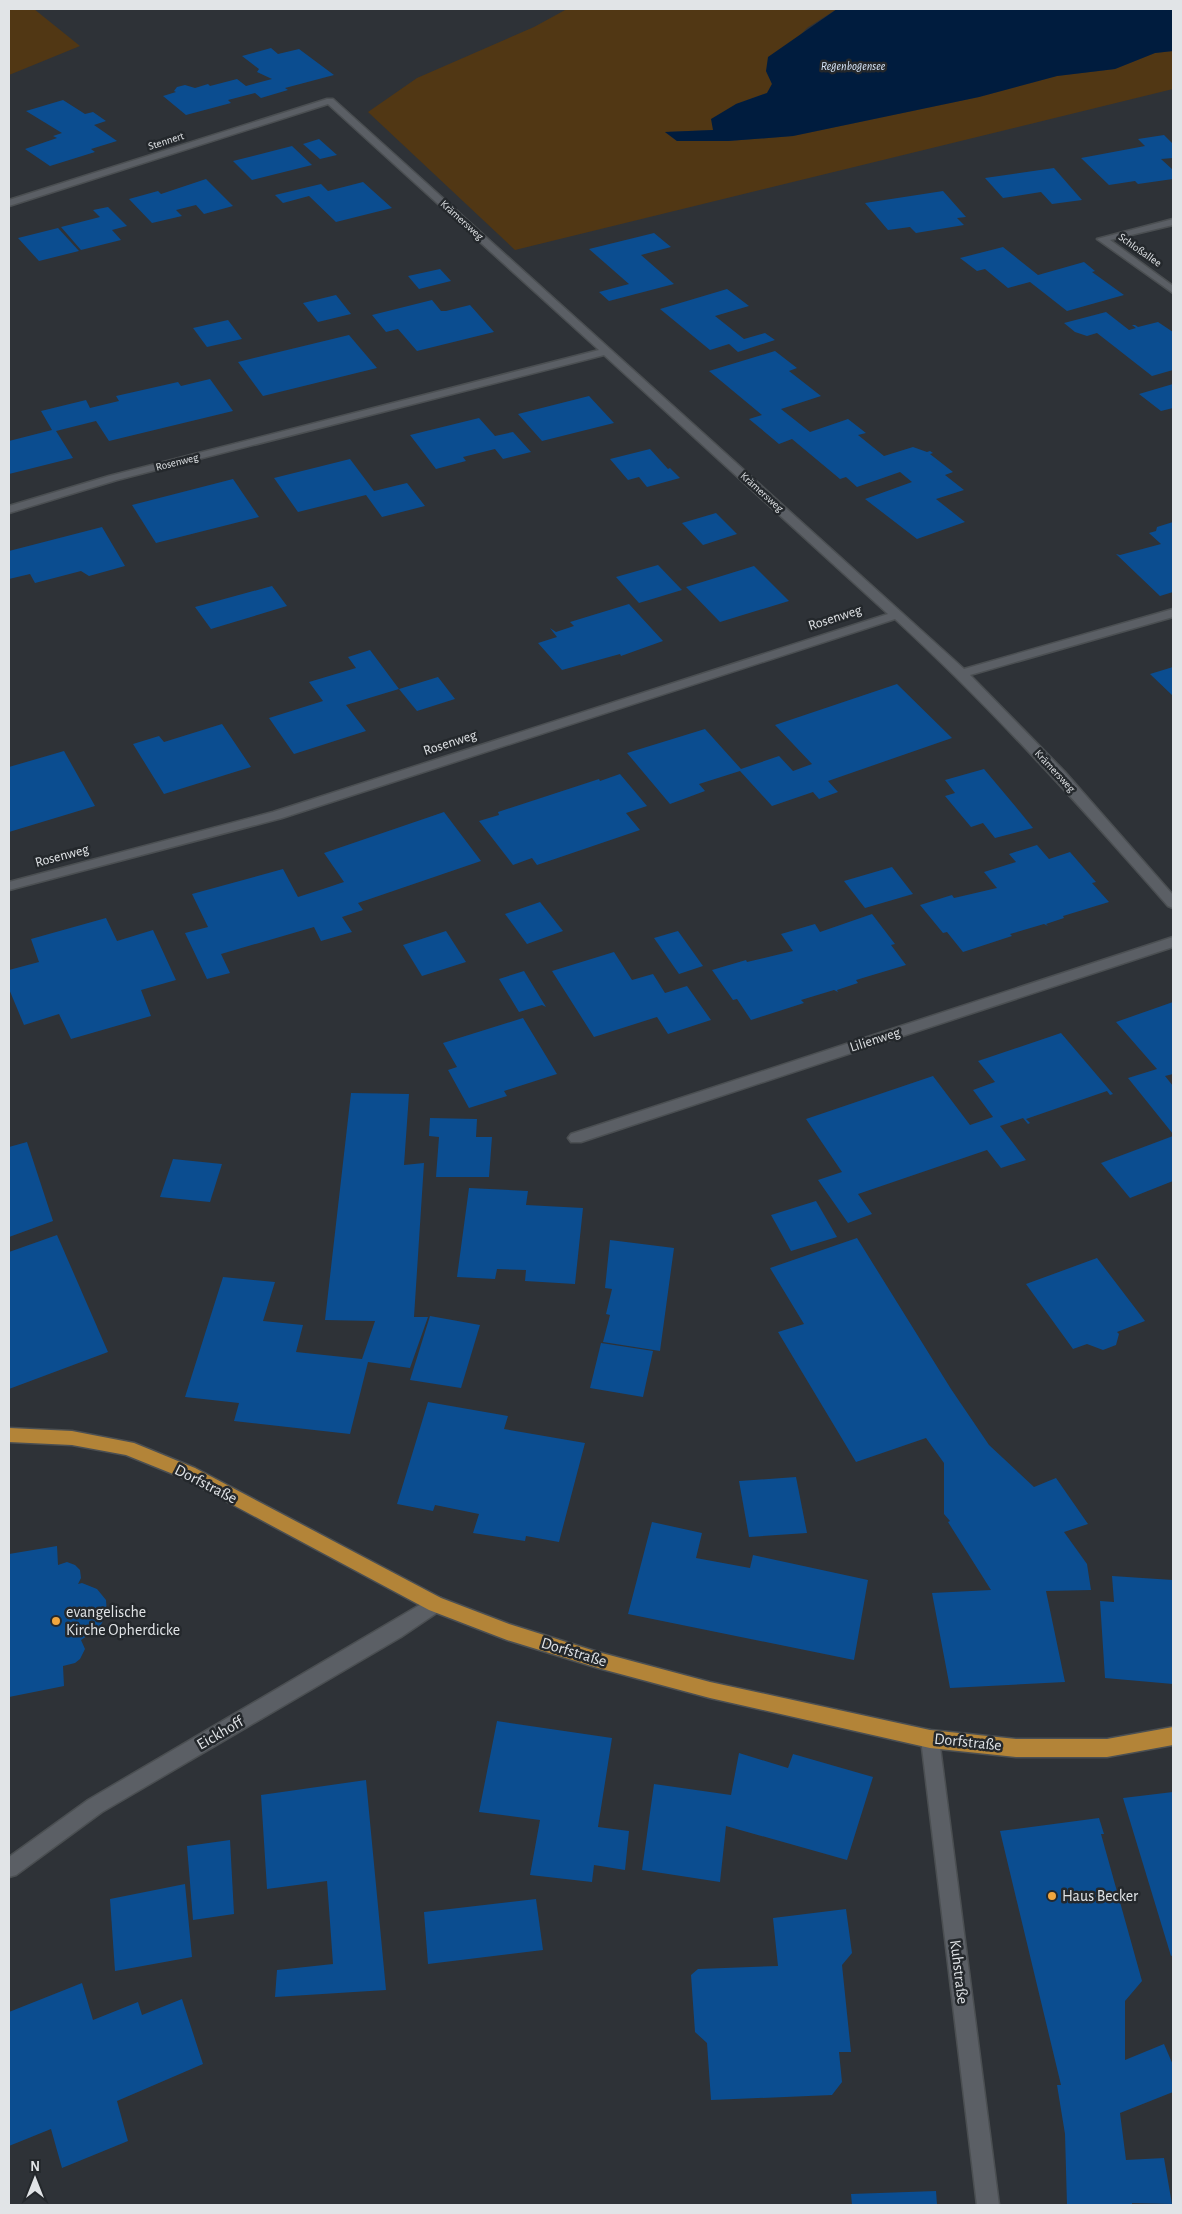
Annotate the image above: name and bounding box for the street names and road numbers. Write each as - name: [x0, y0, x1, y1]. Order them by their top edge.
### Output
- street label: Stennert: [147, 130, 186, 152]
- street label: Krämersweg: [438, 198, 486, 242]
- street label: Schloßallee: [1116, 231, 1164, 269]
- street label: Rosenweg: [155, 451, 200, 473]
- street label: Krämersweg: [738, 470, 786, 514]
- street label: Rosenweg: [807, 603, 864, 633]
- street label: Rosenweg: [422, 728, 479, 758]
- street label: Krämersweg: [1033, 748, 1078, 795]
- street label: Rosenweg: [34, 842, 91, 870]
- street label: Lilienweg: [848, 1025, 902, 1055]
- street label: Dorfstraße: [172, 1462, 240, 1506]
- street label: Dorfstraße: [539, 1634, 609, 1670]
- street label: Eickhoff: [194, 1713, 247, 1753]
- street label: Dorfstraße: [933, 1731, 1003, 1753]
- street label: Kuhstraße: [947, 1939, 971, 2005]

